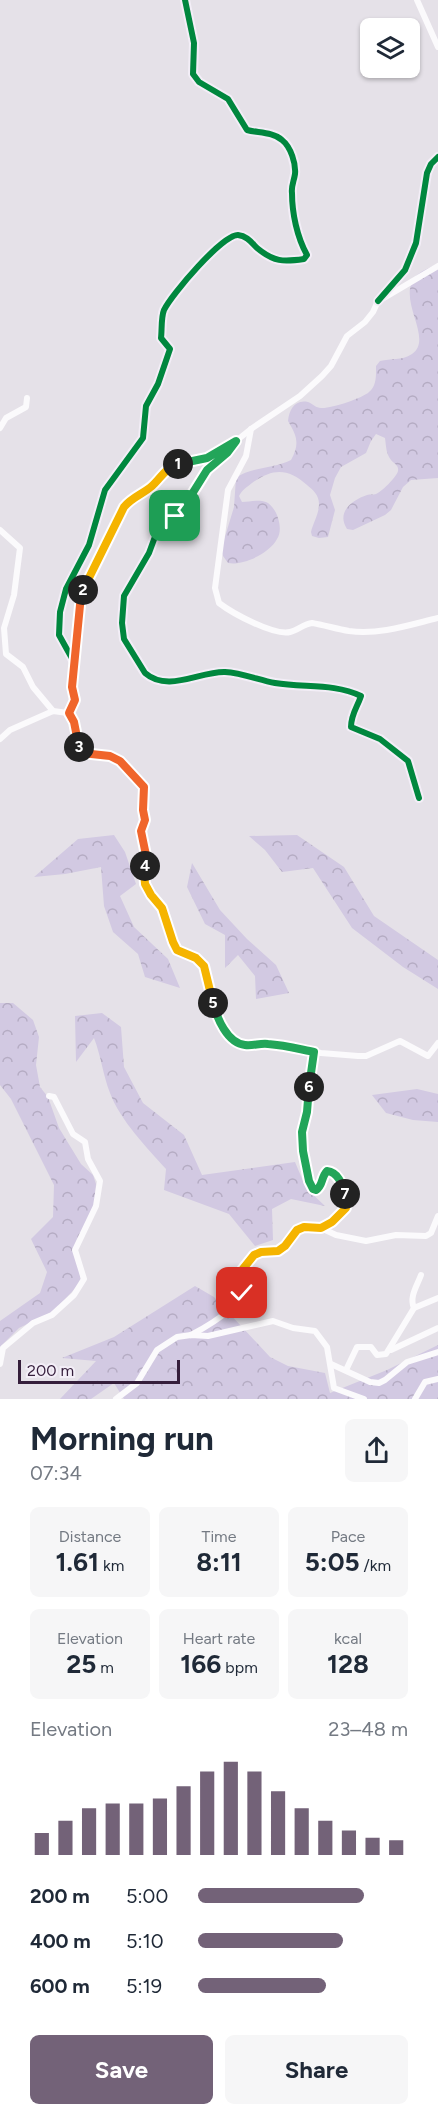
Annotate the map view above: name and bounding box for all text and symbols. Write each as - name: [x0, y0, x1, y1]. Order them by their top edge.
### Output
- map controls: [360, 18, 420, 78]
- button: layers: [360, 18, 420, 78]
- pin: 1: [163, 449, 193, 479]
- text: 1: [175, 454, 181, 473]
- pin: [149, 490, 200, 541]
- icon: arrive: [158, 499, 191, 532]
- pin: 2: [68, 575, 98, 605]
- text: 2: [78, 580, 88, 599]
- pin: 3: [64, 732, 94, 762]
- text: 3: [75, 737, 83, 756]
- pin: 4: [130, 851, 160, 881]
- text: 4: [140, 856, 150, 875]
- pin: 5: [198, 988, 228, 1018]
- text: 5: [208, 993, 218, 1012]
- pin: 6: [294, 1072, 324, 1102]
- text: 6: [304, 1077, 314, 1096]
- pin: 7: [330, 1179, 360, 1209]
- text: 7: [341, 1184, 349, 1203]
- pin: [216, 1267, 267, 1318]
- icon: check: [225, 1276, 258, 1309]
- scale bar: [18, 1357, 180, 1384]
- text: 200 m: [27, 1361, 74, 1380]
- text: Morning run: [30, 1419, 214, 1458]
- button: share: [345, 1419, 408, 1482]
- text: 07:34: [30, 1461, 82, 1485]
- text: Distance: [59, 1527, 121, 1546]
- text: Time: [202, 1527, 236, 1546]
- text: Pace: [331, 1527, 365, 1546]
- text: 1.61: [56, 1546, 99, 1578]
- text: 8:11: [196, 1546, 242, 1578]
- text: 5:05: [305, 1546, 360, 1578]
- text: km: [99, 1556, 124, 1575]
- text: /km: [360, 1556, 391, 1575]
- text: Elevation: [57, 1629, 123, 1648]
- text: Heart rate: [183, 1629, 255, 1648]
- text: kcal: [334, 1629, 362, 1648]
- text: 25: [66, 1648, 96, 1680]
- text: 166: [180, 1648, 221, 1680]
- text: 128: [327, 1648, 369, 1680]
- text: m: [96, 1658, 114, 1677]
- text: bpm: [221, 1658, 258, 1677]
- text: Elevation: [30, 1717, 112, 1741]
- text: 23–48 m: [328, 1717, 408, 1741]
- text: 200 m: [30, 1884, 90, 1908]
- text: 5:00: [126, 1884, 168, 1908]
- text: 400 m: [30, 1929, 91, 1953]
- text: 5:10: [126, 1929, 164, 1953]
- text: 600 m: [30, 1974, 90, 1998]
- text: 5:19: [126, 1974, 162, 1998]
- button: Save: [30, 2035, 213, 2104]
- button: Share: [225, 2035, 408, 2104]

